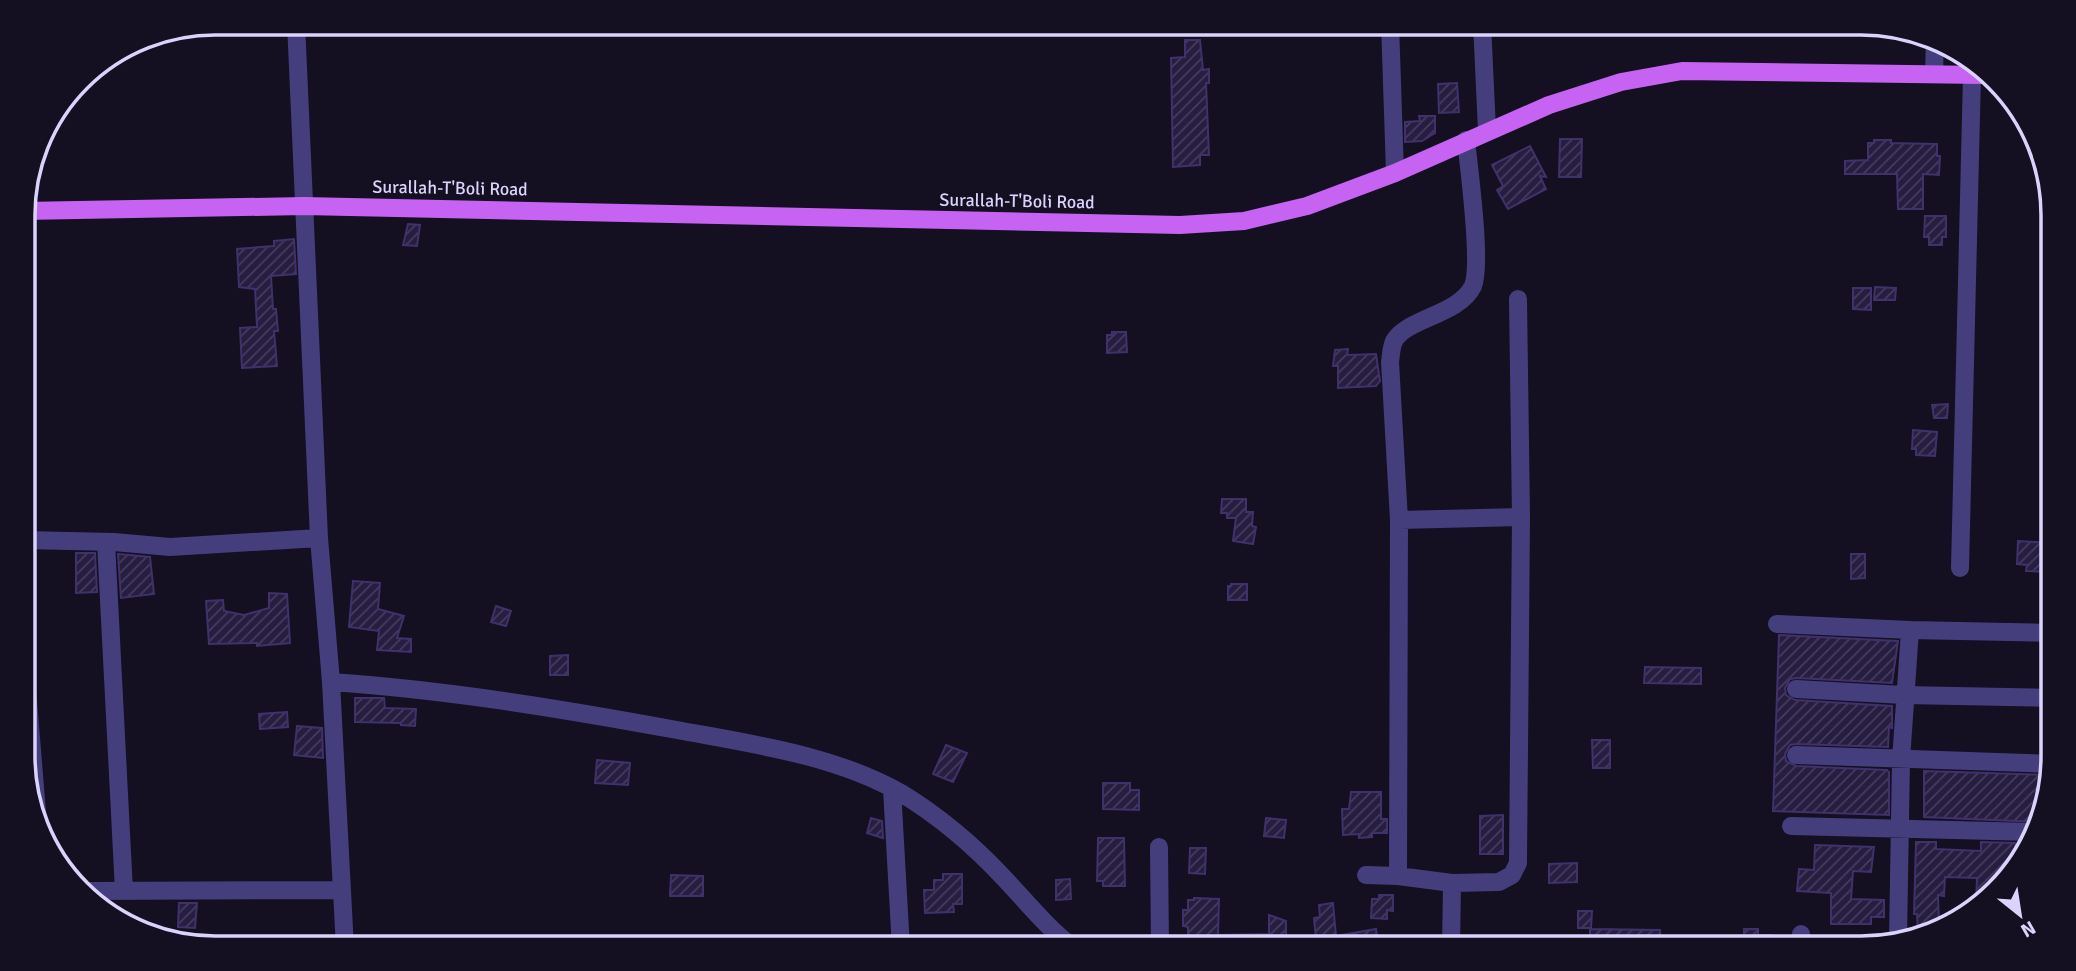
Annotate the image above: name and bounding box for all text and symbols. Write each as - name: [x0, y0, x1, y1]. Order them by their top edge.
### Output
- street label: Surallah-T'Boli Road: [372, 176, 528, 200]
- street label: Surallah-T'Boli Road: [939, 189, 1095, 213]
- north arrow: [1985, 880, 2055, 950]
- text: N: [2016, 915, 2040, 943]

